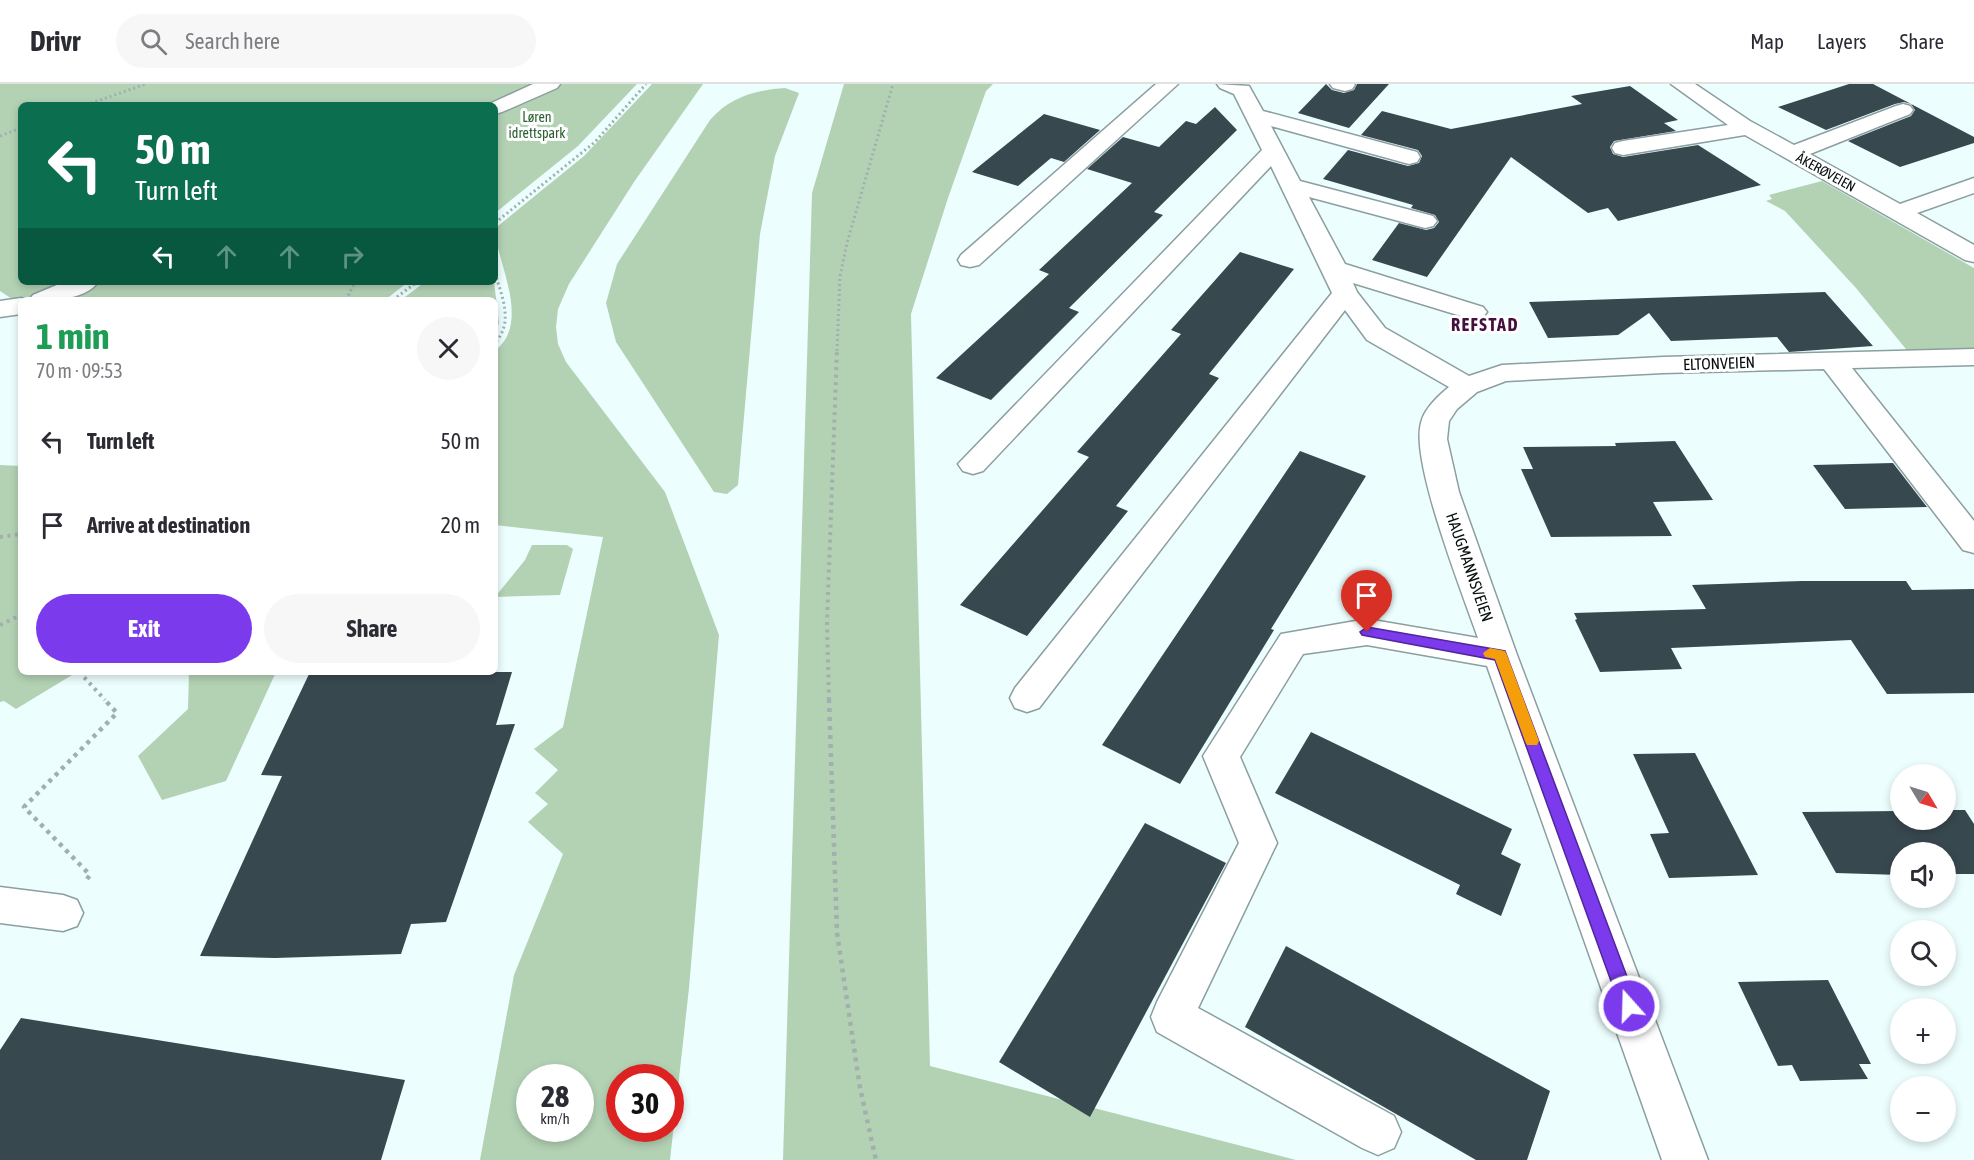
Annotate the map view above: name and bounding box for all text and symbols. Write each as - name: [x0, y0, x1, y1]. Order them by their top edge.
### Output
- search box: [116, 14, 536, 68]
- text: Drivr: [30, 25, 80, 57]
- icon: search: [137, 25, 170, 58]
- text: Search here: [185, 28, 280, 54]
- text: Map: [1750, 29, 1784, 53]
- text: Layers: [1817, 29, 1867, 53]
- text: Share: [1900, 29, 1944, 53]
- park label: Løren idrettspark: [509, 109, 565, 141]
- text: 50 m: [135, 125, 210, 173]
- icon: left: [36, 126, 114, 204]
- street label: ÅKERØVEIEN: [1794, 148, 1859, 195]
- text: Turn left: [135, 175, 218, 206]
- icon: left: [147, 240, 180, 273]
- icon: ahead: [210, 240, 243, 273]
- icon: ahead: [273, 240, 306, 273]
- icon: right: [336, 240, 369, 273]
- district label: REFSTAD: [1451, 314, 1519, 335]
- text: 1 min: [36, 315, 110, 357]
- button: close: [417, 317, 480, 380]
- street label: ELTONVEIEN: [1683, 353, 1755, 373]
- text: 70 m · 09:53: [36, 359, 123, 382]
- icon: left: [36, 425, 69, 458]
- text: Turn left: [87, 428, 154, 454]
- text: 50 m: [440, 428, 480, 454]
- icon: arrive: [36, 509, 69, 542]
- street label: HAUGMANNSVEIEN: [1443, 510, 1497, 624]
- text: Arrive at destination: [87, 512, 250, 538]
- text: 20 m: [440, 512, 480, 538]
- pin: [1341, 570, 1392, 632]
- icon: arrive: [1350, 579, 1383, 612]
- button: Exit: [36, 594, 252, 663]
- button: Share: [264, 594, 480, 663]
- north arrow: [1890, 764, 1956, 830]
- map controls: [1890, 764, 1956, 1142]
- button: sound: [1890, 842, 1956, 908]
- button: search: [1890, 920, 1956, 986]
- position arrow: [1597, 974, 1661, 1038]
- button: +: [1890, 998, 1956, 1064]
- speed limit sign: 30: [606, 1064, 684, 1142]
- button: −: [1890, 1076, 1956, 1142]
- text: 28: [541, 1079, 569, 1113]
- text: km/h: [540, 1110, 570, 1127]

